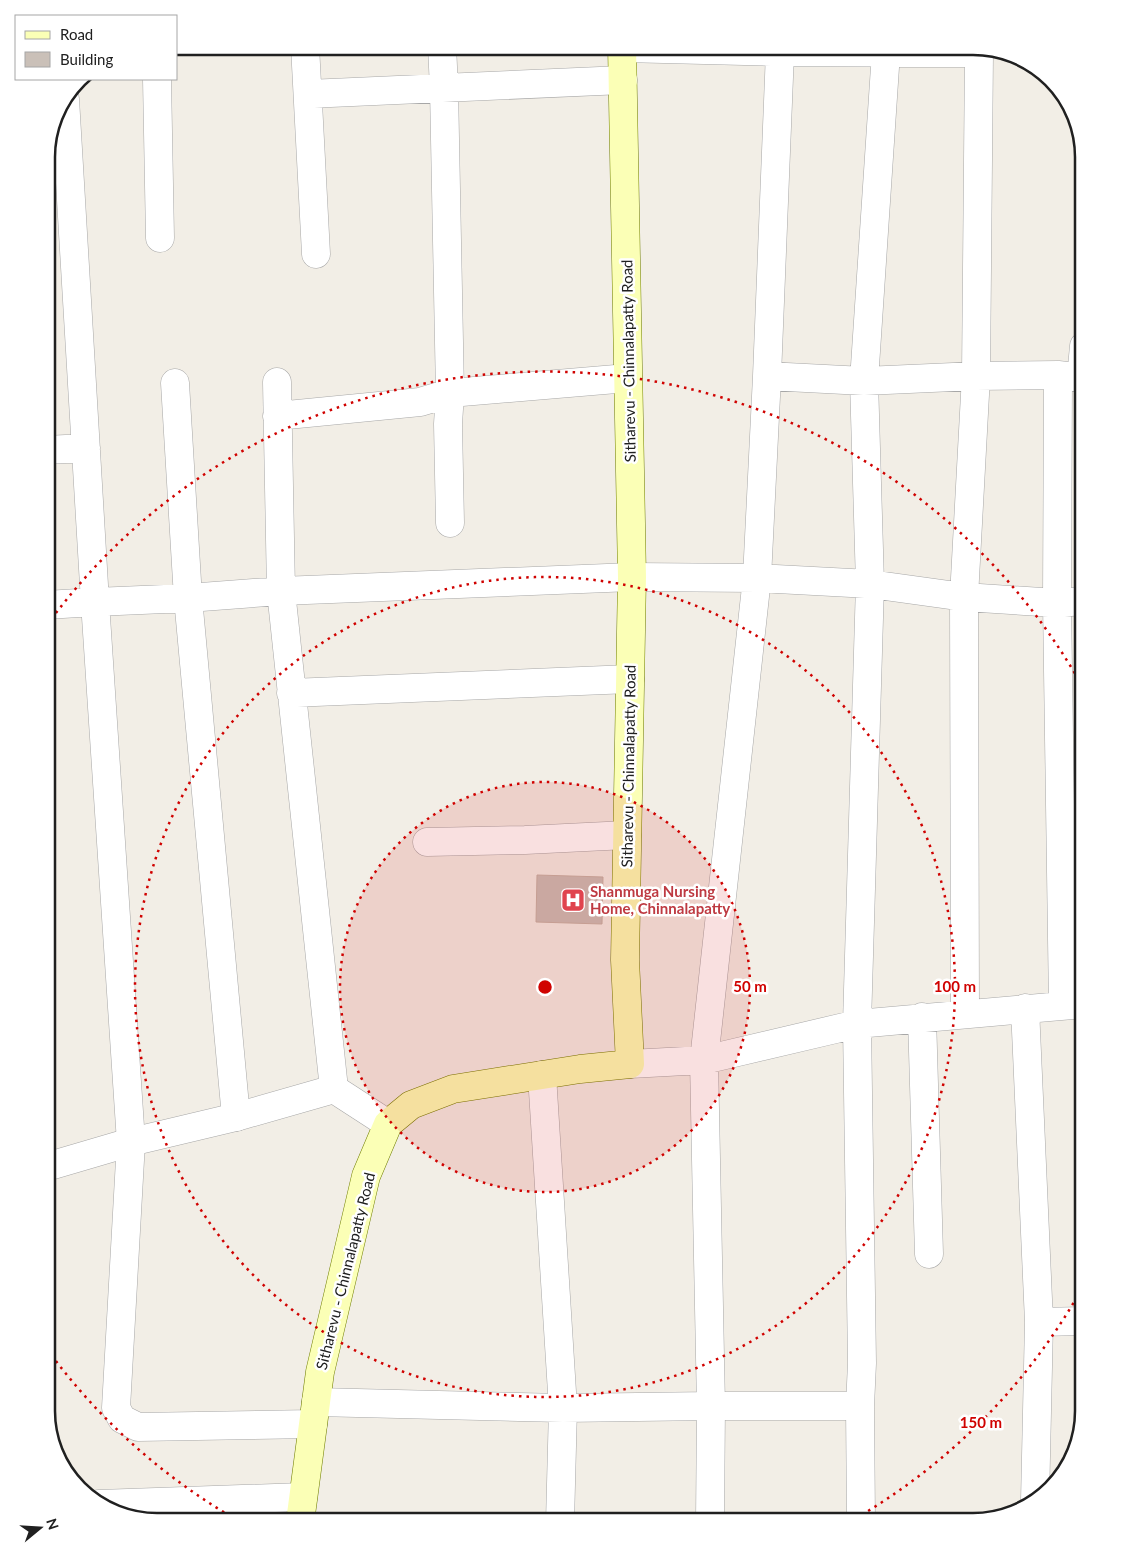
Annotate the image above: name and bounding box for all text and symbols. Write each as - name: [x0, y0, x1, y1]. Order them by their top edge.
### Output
- legend: [15, 15, 178, 80]
- text: Road: [60, 25, 93, 43]
- text: Building: [60, 50, 113, 68]
- street label: Sitharevu - Chinnalapatty Road: [617, 259, 639, 463]
- street label: Sitharevu - Chinnalapatty Road: [617, 664, 639, 868]
- place label: Shanmuga Nursing Home, Chinnalapatty: [590, 882, 730, 917]
- hospital icon: Shanmuga Nursing Home, Chinnalapatty: [560, 887, 586, 913]
- text: 50 m: [733, 977, 767, 995]
- text: 100 m: [934, 977, 976, 995]
- centre of rings: [536, 978, 554, 996]
- street label: Sitharevu - Chinnalapatty Road: [312, 1170, 378, 1372]
- text: 150 m: [960, 1413, 1002, 1431]
- north arrow: [15, 1503, 65, 1553]
- text: N: [43, 1516, 63, 1532]

